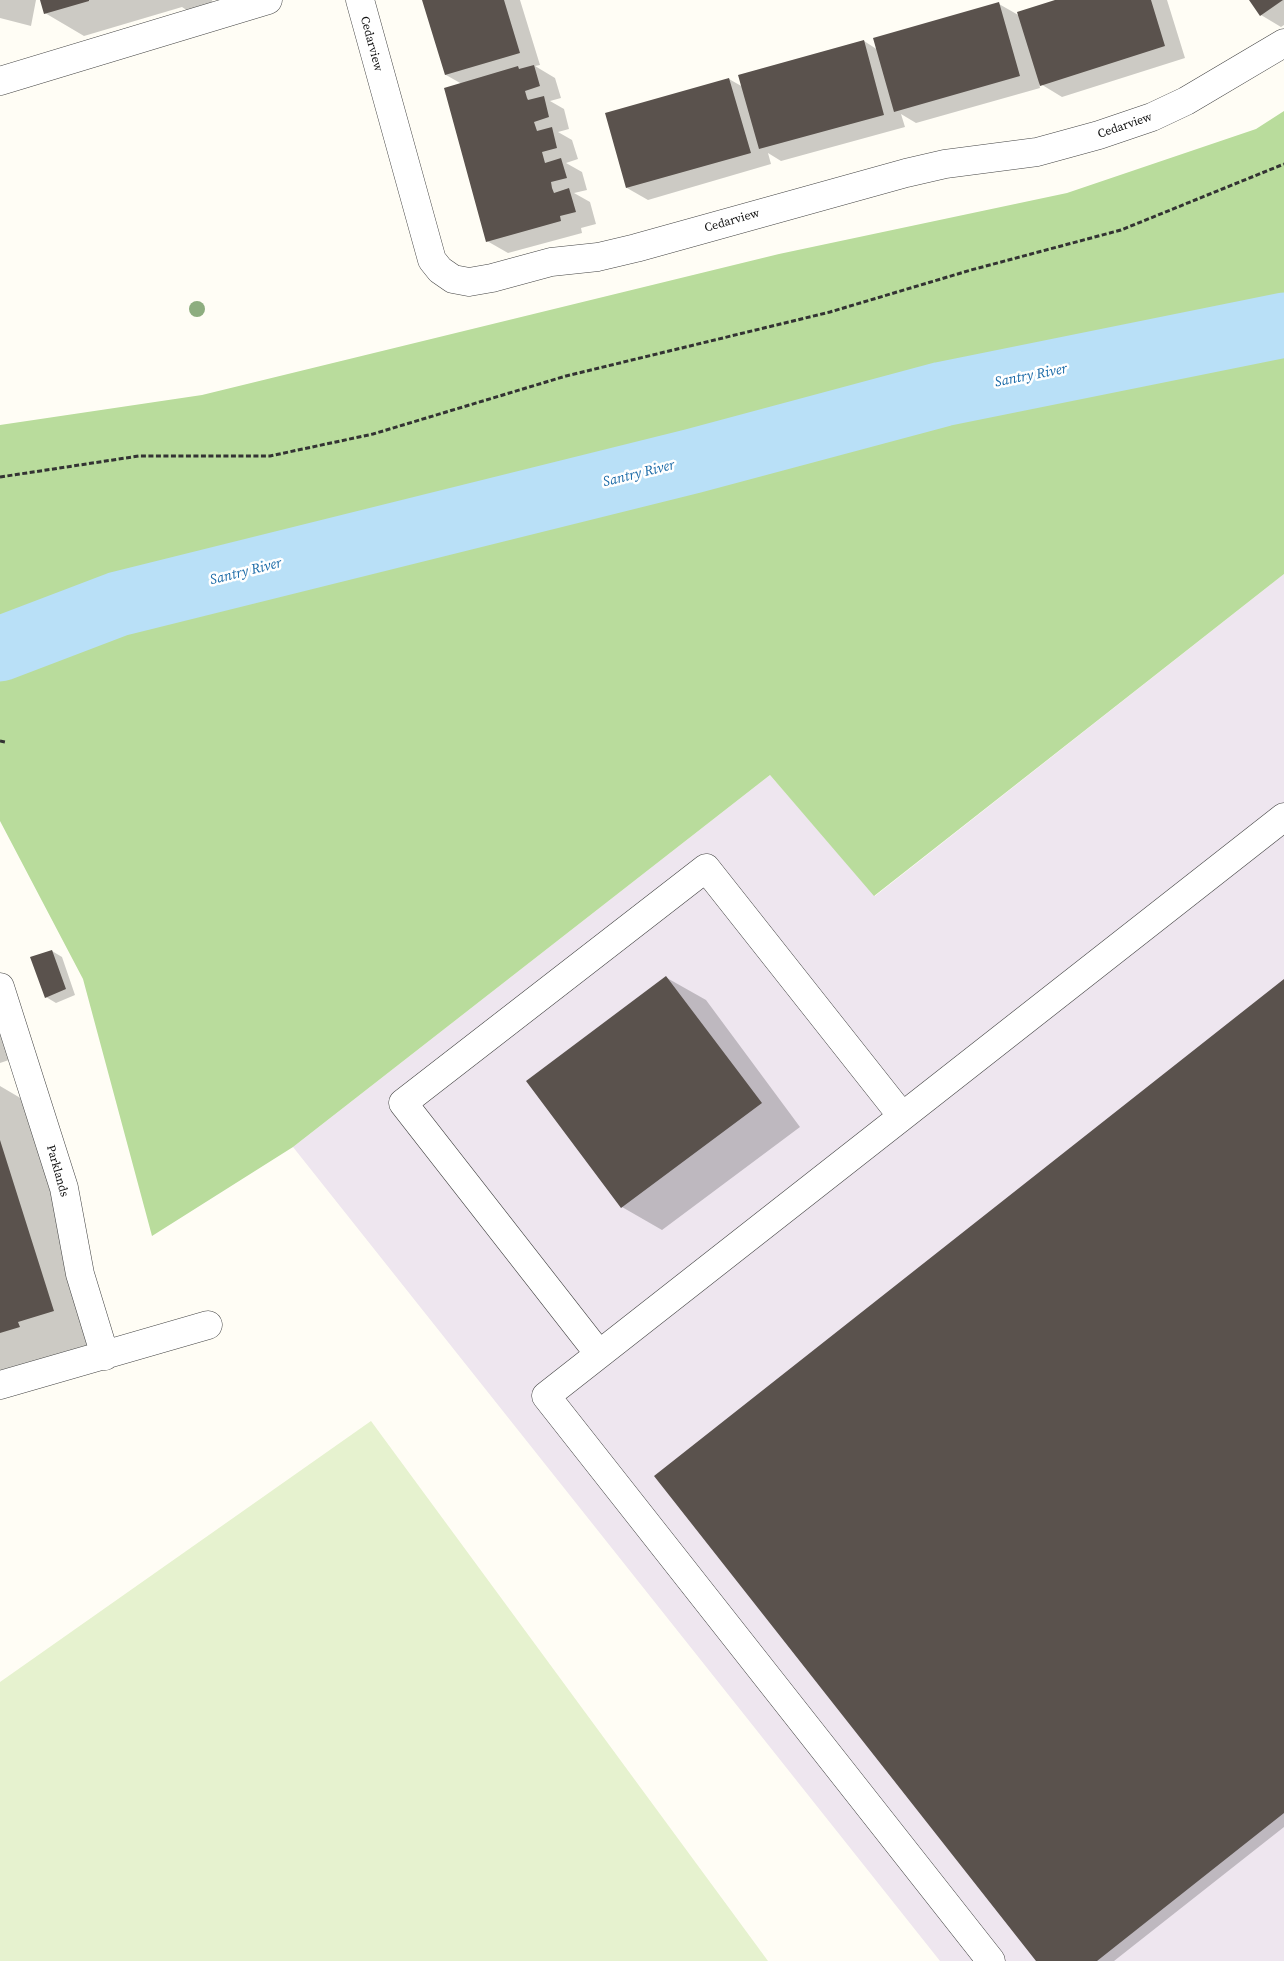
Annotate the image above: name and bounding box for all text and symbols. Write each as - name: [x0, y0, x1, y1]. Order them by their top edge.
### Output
- street label: Cedarview: [357, 15, 385, 73]
- street label: Cedarview: [1096, 110, 1154, 142]
- street label: Cedarview: [703, 206, 761, 236]
- water label: Santry River: [993, 361, 1069, 391]
- water label: Santry River: [601, 457, 677, 491]
- water label: Santry River: [208, 555, 284, 589]
- street label: Parklands: [43, 1143, 71, 1199]

